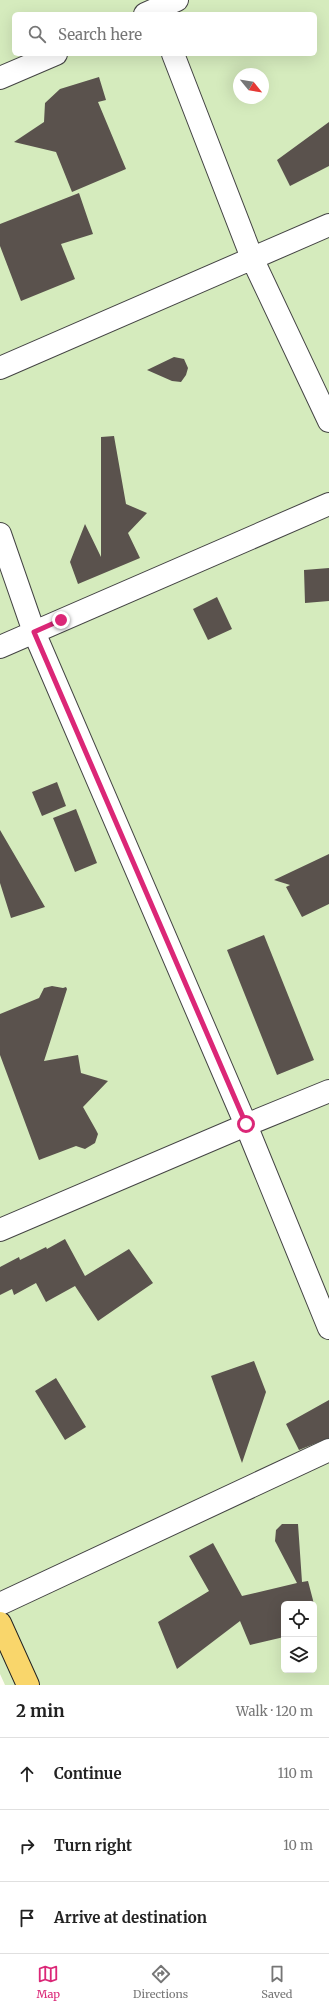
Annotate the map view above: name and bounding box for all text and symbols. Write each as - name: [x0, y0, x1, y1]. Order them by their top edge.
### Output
- search box: [12, 12, 317, 56]
- icon: search: [26, 23, 48, 45]
- text: Search here: [58, 25, 142, 44]
- north arrow: [233, 68, 269, 104]
- route end: [52, 611, 70, 629]
- route start: [237, 1115, 255, 1133]
- map controls: [281, 1601, 317, 1673]
- button: locate: [281, 1601, 317, 1637]
- button: layers: [281, 1637, 317, 1673]
- text: 2 min: [16, 1700, 64, 1722]
- text: Walk · 120 m: [236, 1703, 313, 1720]
- icon: ahead: [16, 1763, 38, 1785]
- text: Continue: [54, 1764, 122, 1783]
- text: 110 m: [278, 1765, 313, 1782]
- icon: right: [16, 1835, 38, 1857]
- text: Turn right: [54, 1836, 132, 1855]
- text: 10 m: [283, 1837, 313, 1854]
- icon: arrive: [16, 1907, 38, 1929]
- text: Arrive at destination: [54, 1908, 207, 1927]
- tab: Map: [37, 1963, 60, 2001]
- tab: Directions: [133, 1963, 188, 2001]
- tab: Saved: [261, 1963, 292, 2001]

